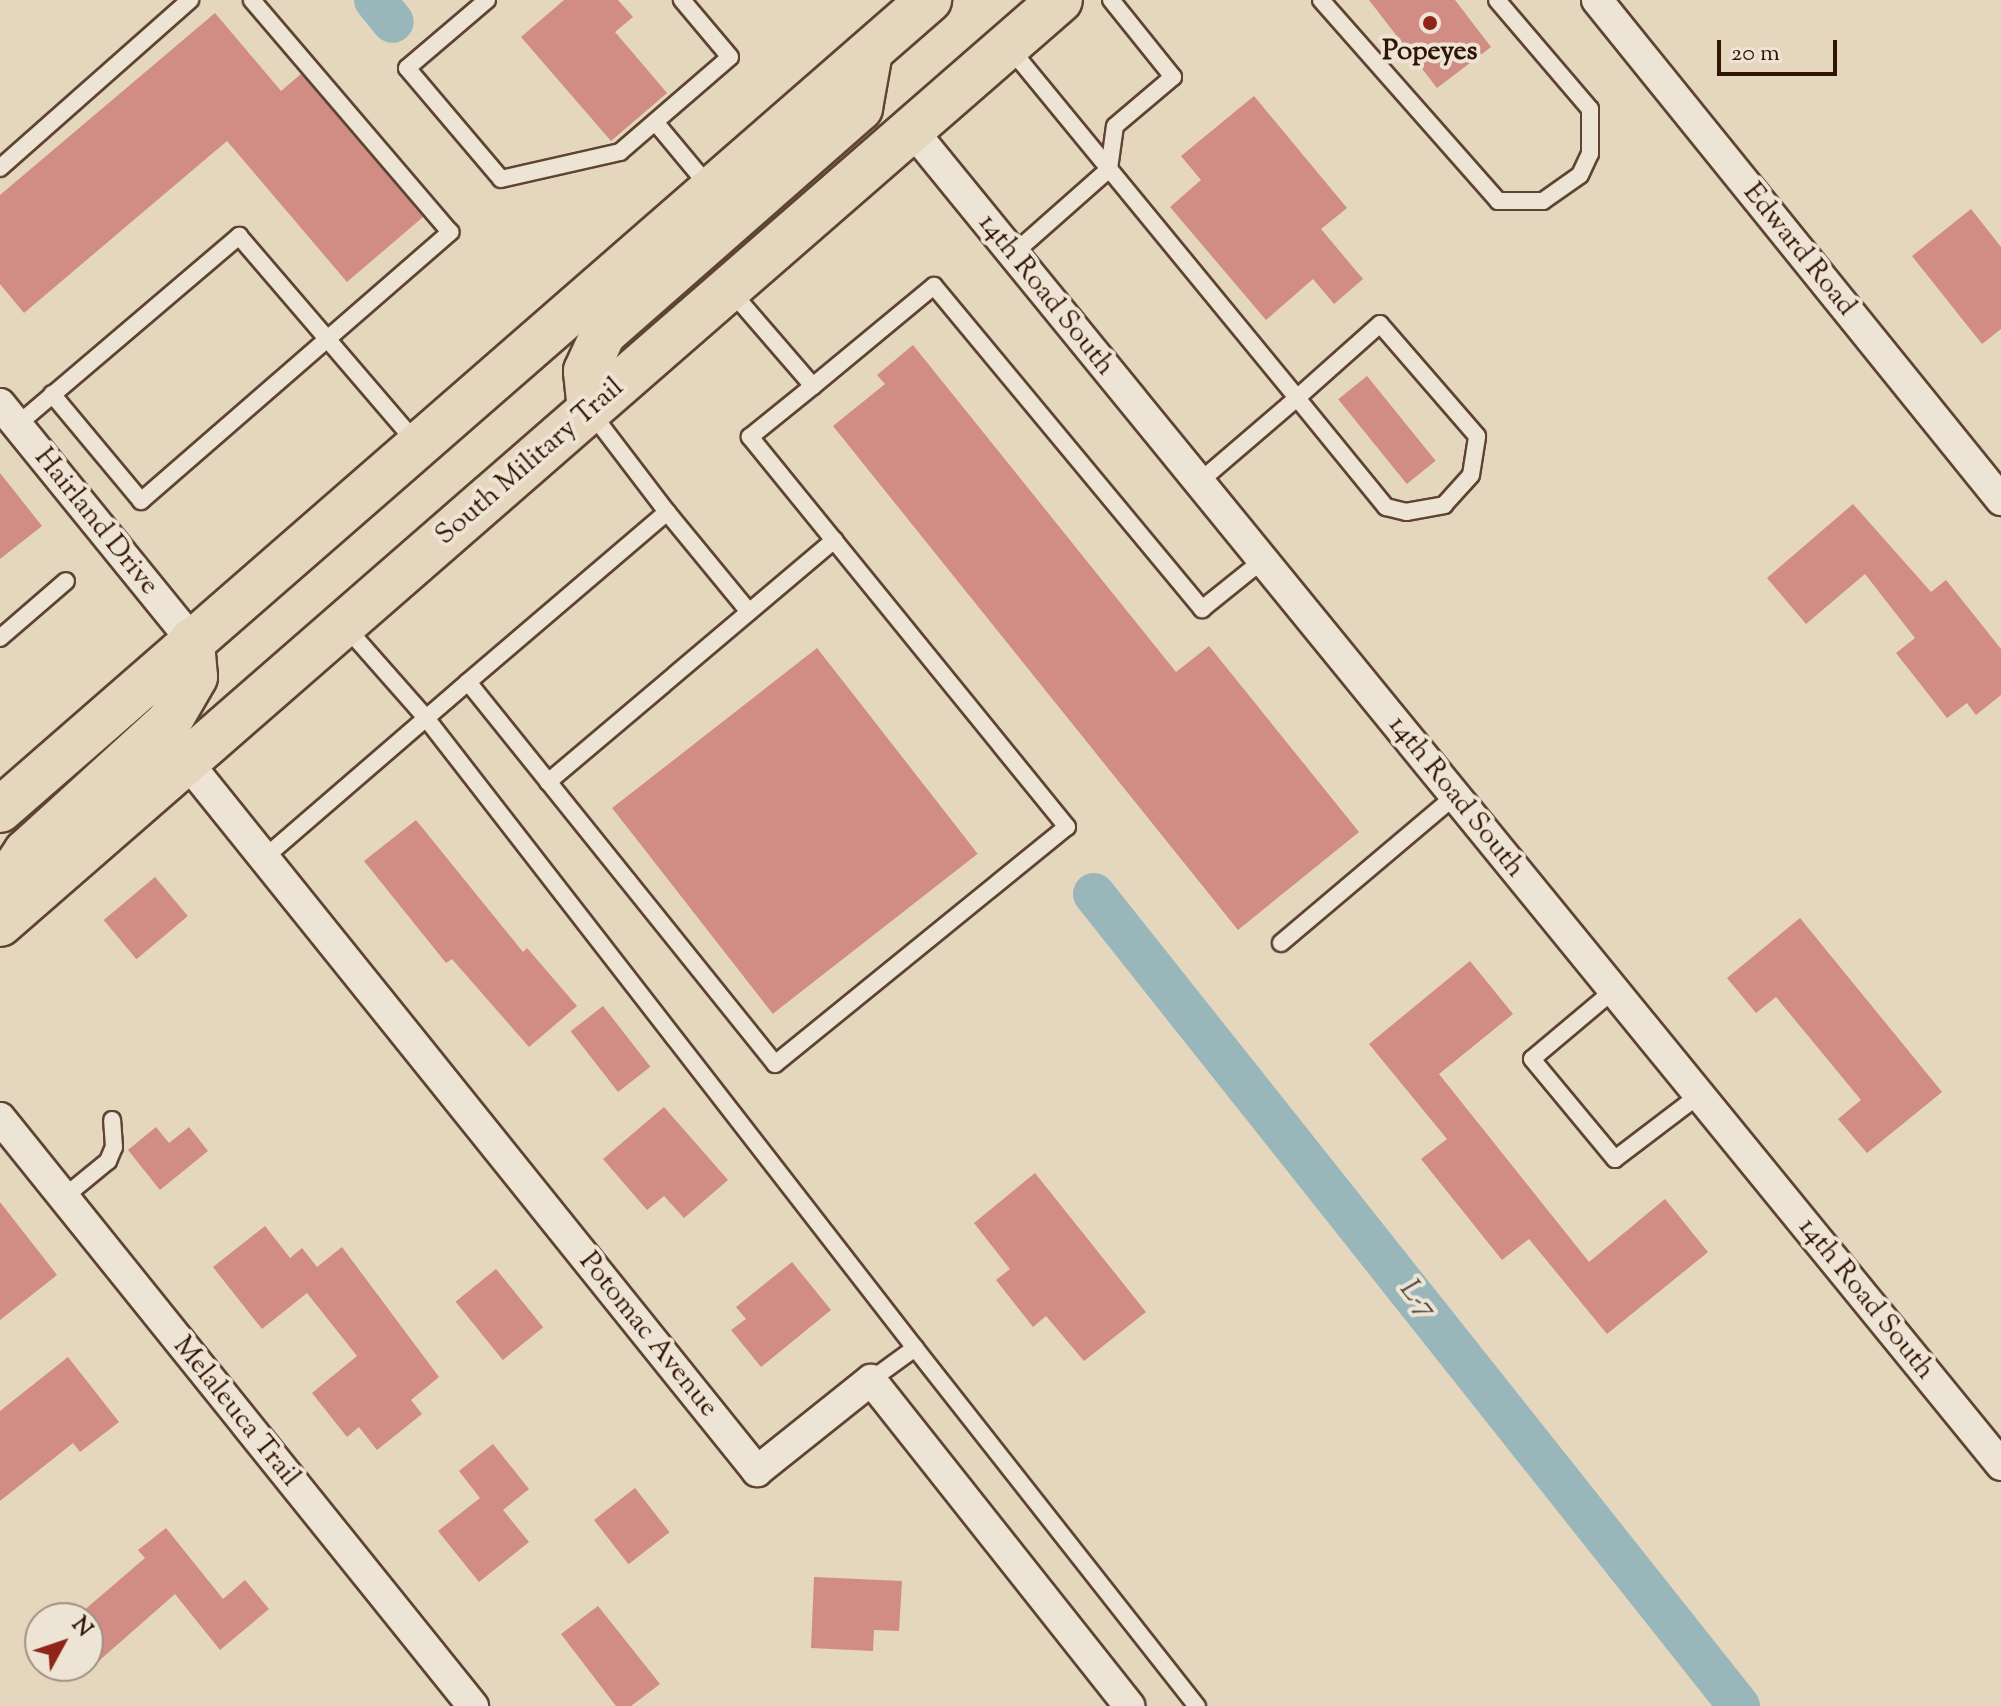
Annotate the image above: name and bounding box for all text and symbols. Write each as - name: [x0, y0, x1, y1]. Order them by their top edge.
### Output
- marker: Popeyes: [1421, 14, 1439, 32]
- scale bar: [1721, 24, 1841, 74]
- place label: Popeyes: [1382, 35, 1478, 69]
- text: 20 m: [1731, 37, 1780, 71]
- street label: Edward Road: [1735, 177, 1863, 323]
- street label: 14th Road South: [971, 207, 1121, 383]
- street label: South Military Trail: [429, 371, 631, 553]
- street label: Hairland Drive: [27, 442, 165, 602]
- street label: 14th Road South: [1381, 709, 1531, 885]
- street label: 14th Road South: [1791, 1211, 1941, 1387]
- street label: Potomac Avenue: [571, 1246, 725, 1424]
- water label: L-7: [1390, 1273, 1444, 1327]
- street label: Melaleuca Trail: [165, 1330, 307, 1494]
- north arrow: [24, 1602, 104, 1682]
- text: N: [63, 1611, 99, 1645]

